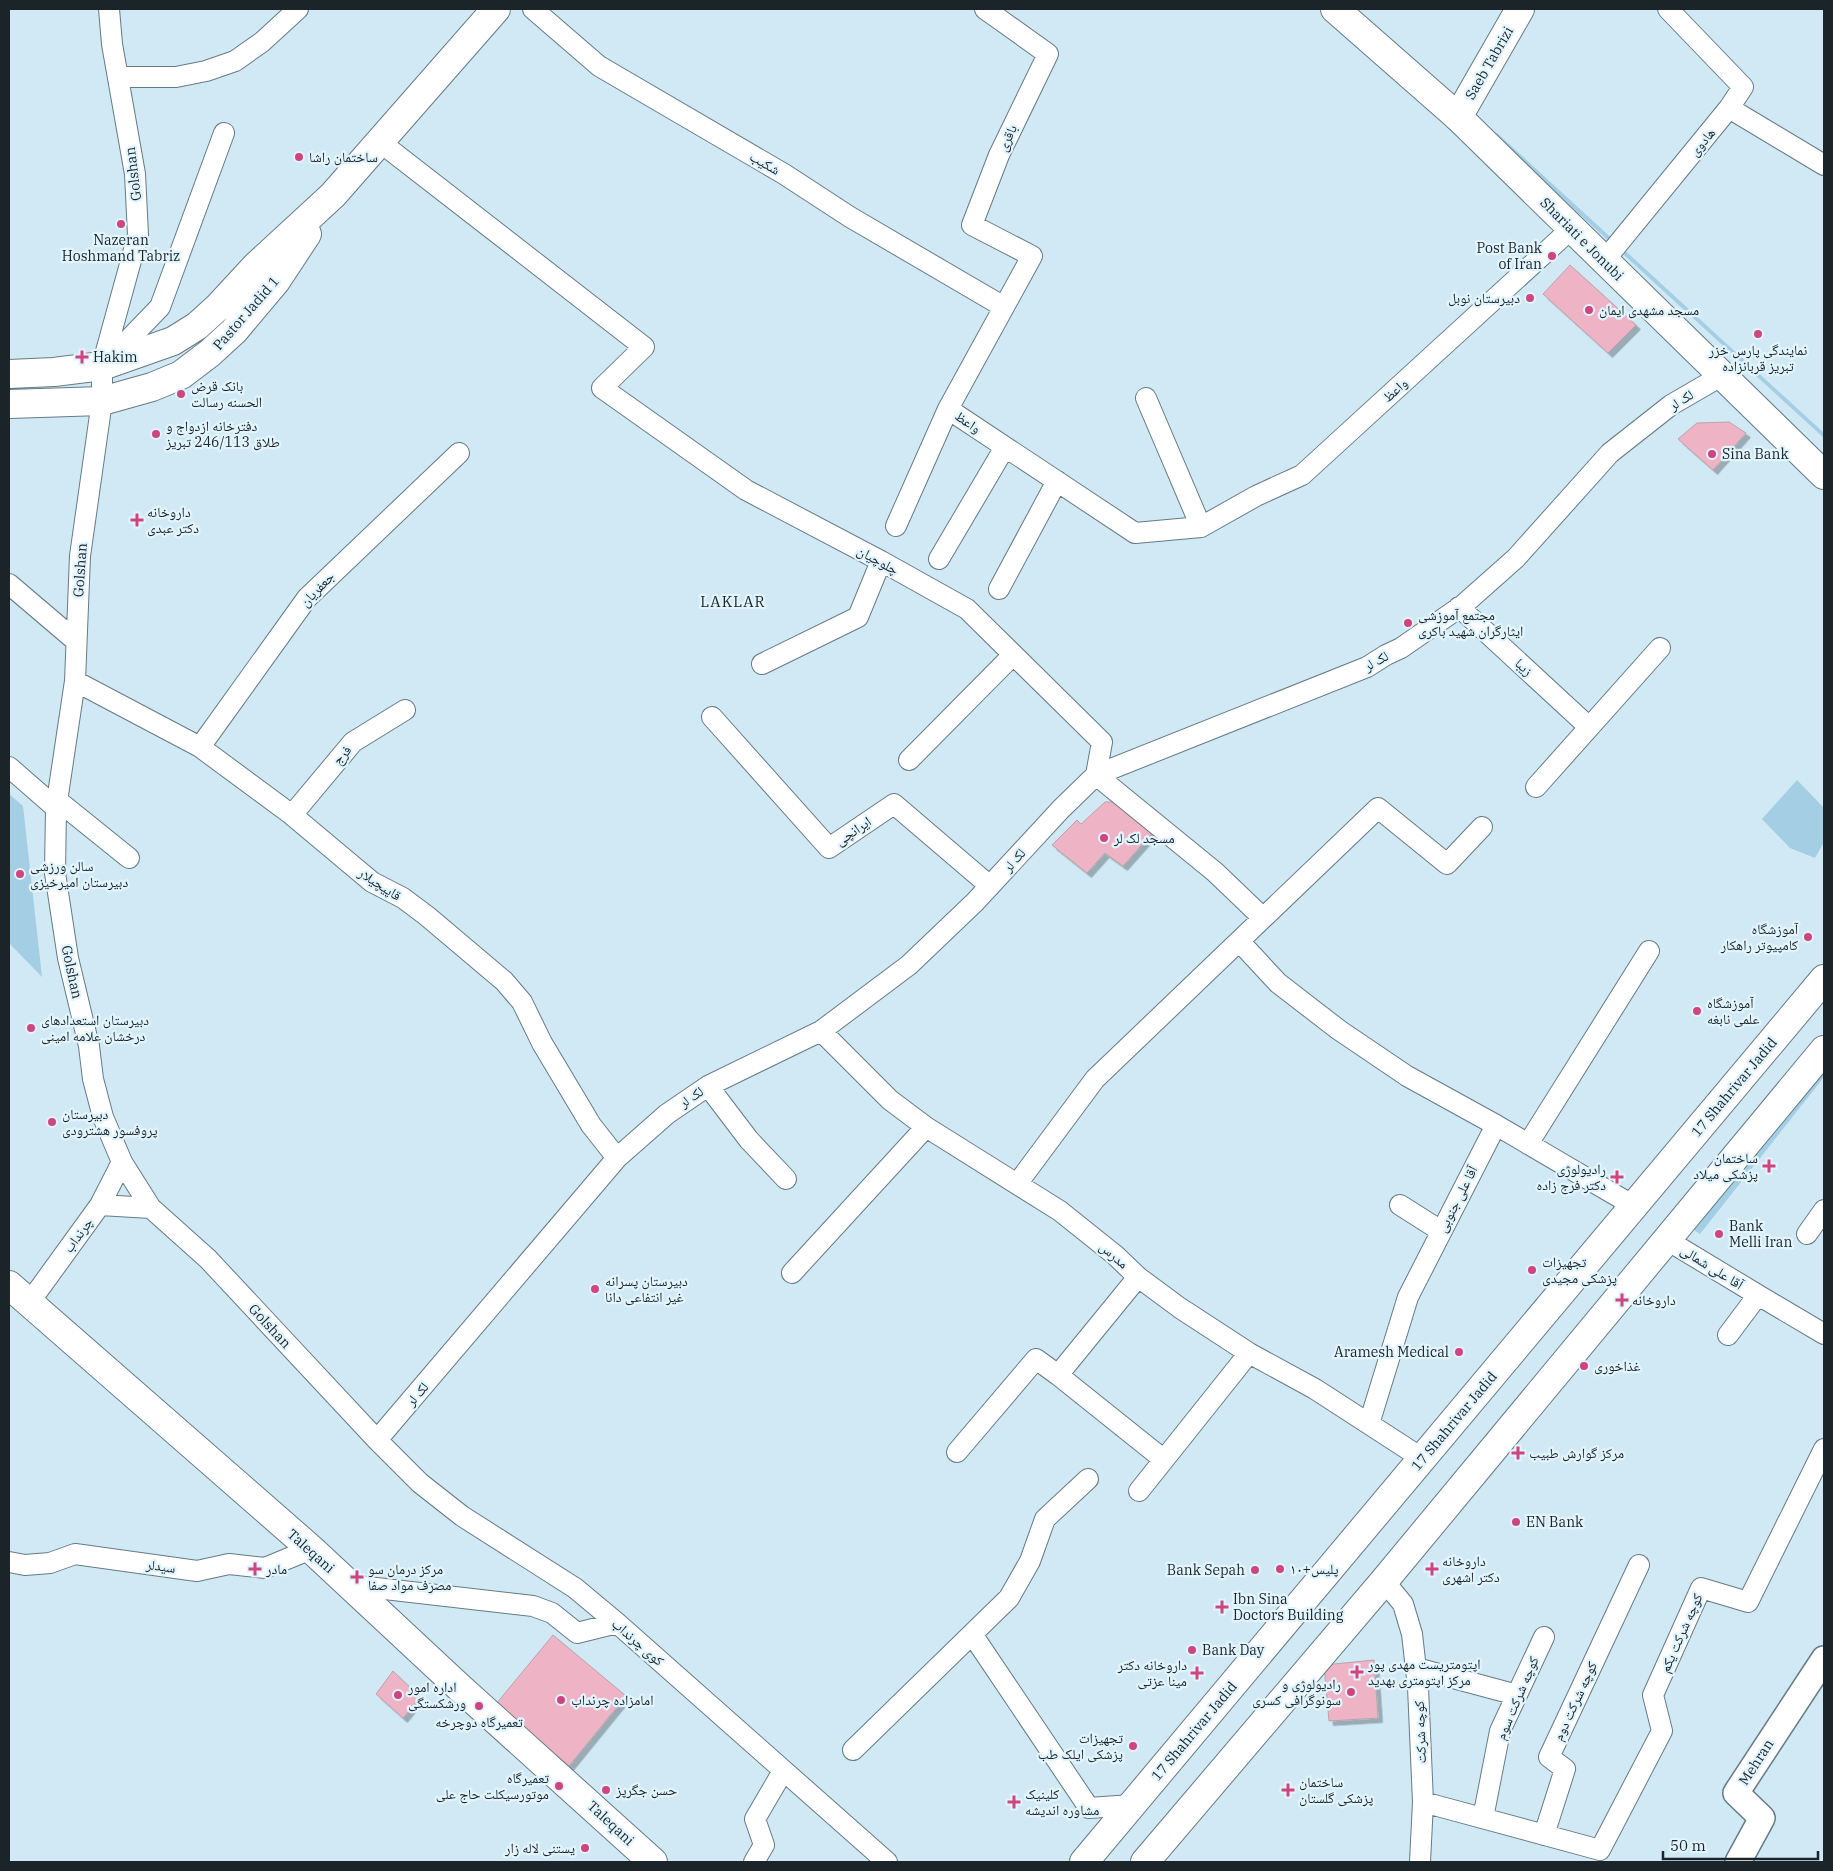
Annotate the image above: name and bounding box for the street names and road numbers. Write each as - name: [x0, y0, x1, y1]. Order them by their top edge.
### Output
- street label: Saeb Tabrizi: [1461, 23, 1517, 103]
- street label: باقری: [993, 122, 1021, 154]
- street label: هادوی: [1685, 124, 1719, 160]
- street label: Golshan: [121, 146, 145, 202]
- street label: شکیب: [747, 147, 783, 179]
- street label: Shariati e Jonubi: [1537, 194, 1627, 284]
- street label: Pastor Jadid 1: [209, 272, 283, 354]
- street label: واعظ: [1379, 374, 1411, 406]
- street label: لک لر: [1664, 386, 1697, 415]
- street label: واعظ: [951, 407, 985, 437]
- street label: چلوچیان: [854, 541, 902, 579]
- street label: Golshan: [69, 542, 91, 598]
- street label: جعفریان: [296, 567, 338, 610]
- street label: لک لر: [1360, 647, 1392, 676]
- street label: زیبا: [1511, 654, 1537, 680]
- street label: فرج: [329, 741, 356, 769]
- street label: ایرانچی: [831, 812, 875, 850]
- street label: لک لر: [998, 844, 1029, 876]
- street label: قاپیچیلار: [354, 863, 405, 905]
- street label: Golshan: [58, 944, 86, 1000]
- street label: 17 Shahrivar Jadid: [1687, 1033, 1781, 1140]
- street label: لک لر: [674, 1082, 707, 1112]
- street label: آقا علی جنوبی: [1433, 1162, 1482, 1235]
- street label: چرنداب: [59, 1214, 97, 1256]
- street label: مدرس: [1096, 1238, 1132, 1272]
- street label: آقا علی شمالی: [1677, 1241, 1747, 1294]
- street label: Golshan: [245, 1300, 295, 1352]
- street label: 17 Shahrivar Jadid: [1407, 1367, 1501, 1474]
- street label: لک لر: [401, 1378, 432, 1410]
- street label: Taleqani: [284, 1525, 338, 1577]
- street label: سیدلر: [144, 1555, 177, 1577]
- street label: کوچه شرکت یکم: [1656, 1590, 1707, 1676]
- street label: کوی چرنداب: [608, 1614, 668, 1670]
- street label: کوچه شرکت سوم: [1491, 1653, 1544, 1743]
- street label: کوچه شرکت دوم: [1549, 1658, 1602, 1744]
- street label: 17 Shahrivar Jadid: [1147, 1677, 1241, 1784]
- street label: کوچه شرکت: [1410, 1700, 1430, 1764]
- street label: Mehran: [1734, 1736, 1778, 1788]
- street label: Taleqani: [584, 1797, 638, 1849]

